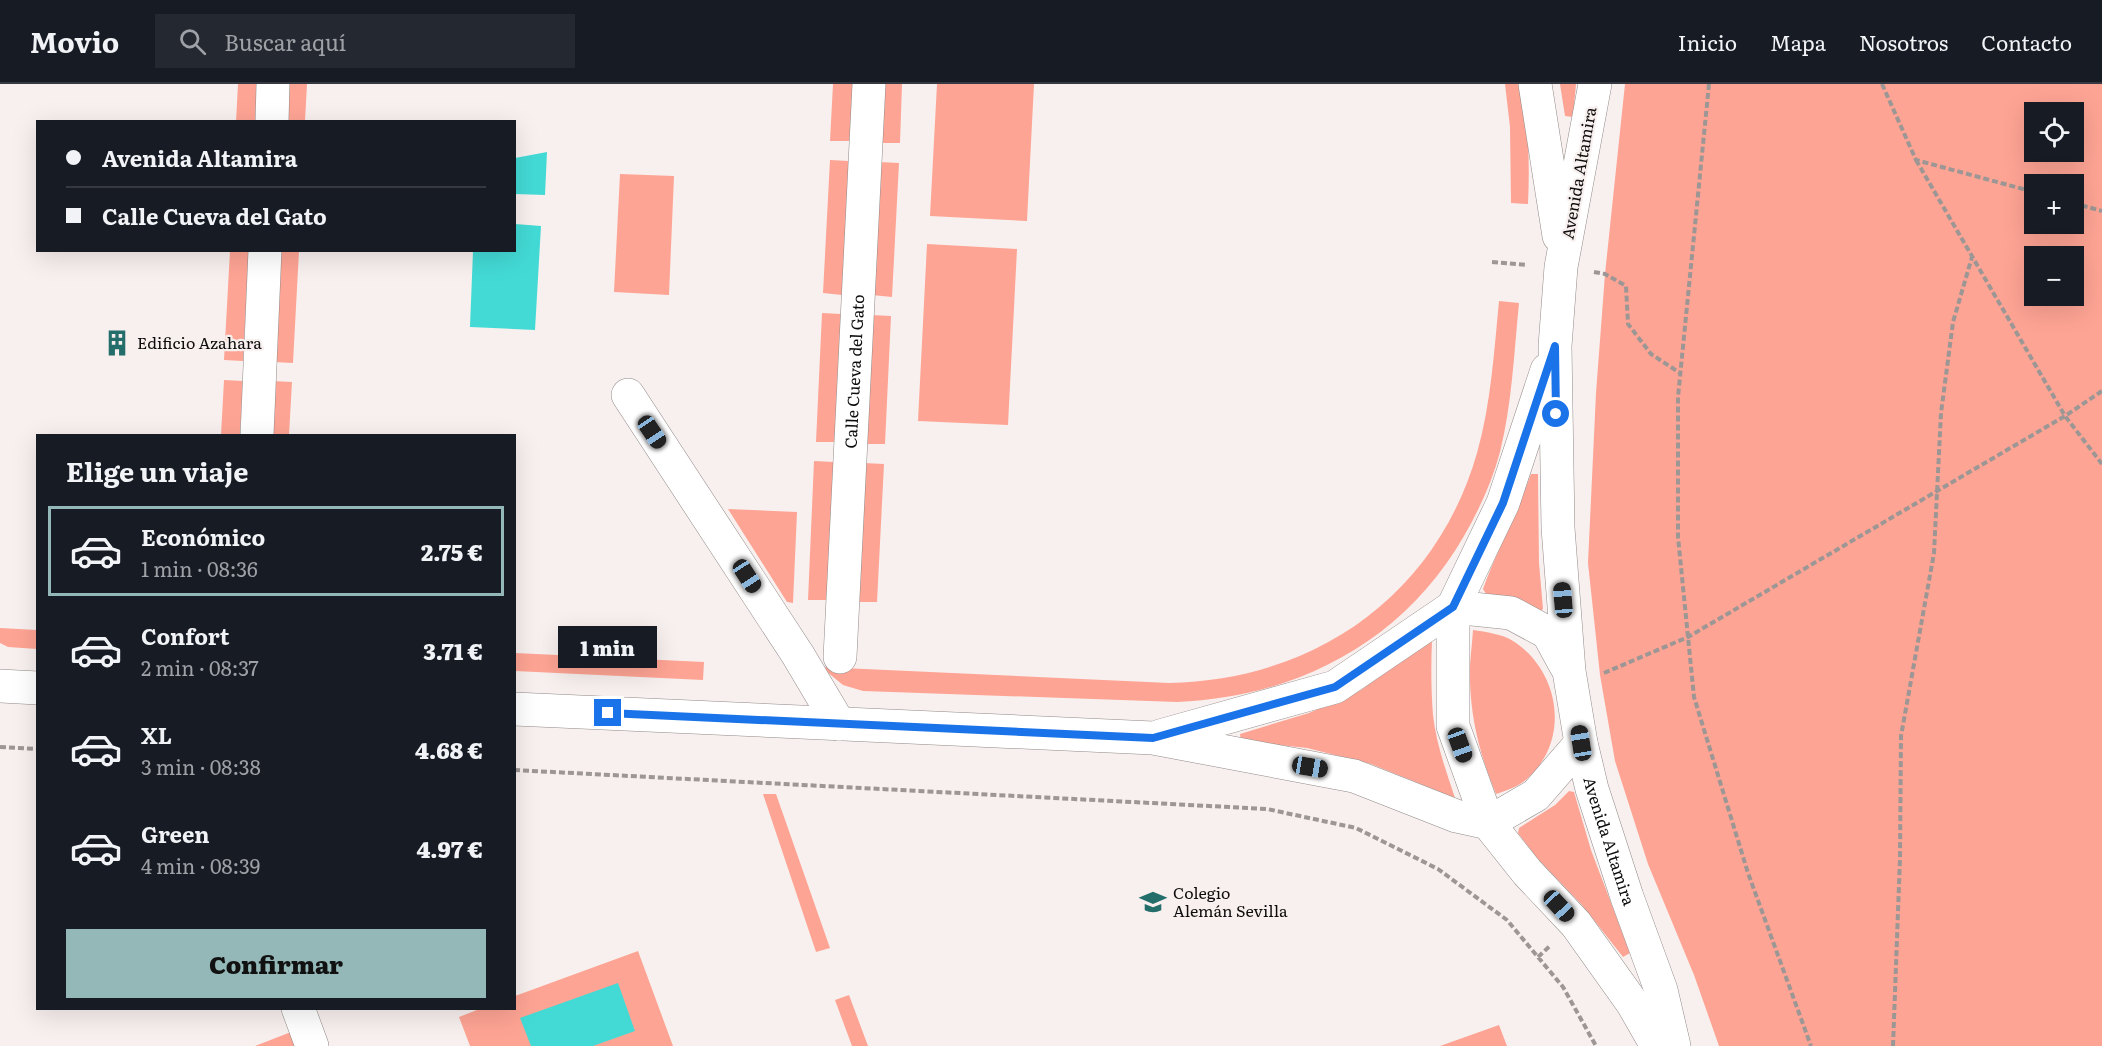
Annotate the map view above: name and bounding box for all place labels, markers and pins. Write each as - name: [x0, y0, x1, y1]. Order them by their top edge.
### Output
- building icon: Edificio Azahara: [102, 328, 132, 358]
- place label: Edificio Azahara: [137, 330, 262, 354]
- place label: Colegio Alemán Sevilla: [1173, 880, 1288, 922]
- school or university icon: Colegio Alemán Sevilla: [1138, 887, 1168, 917]

